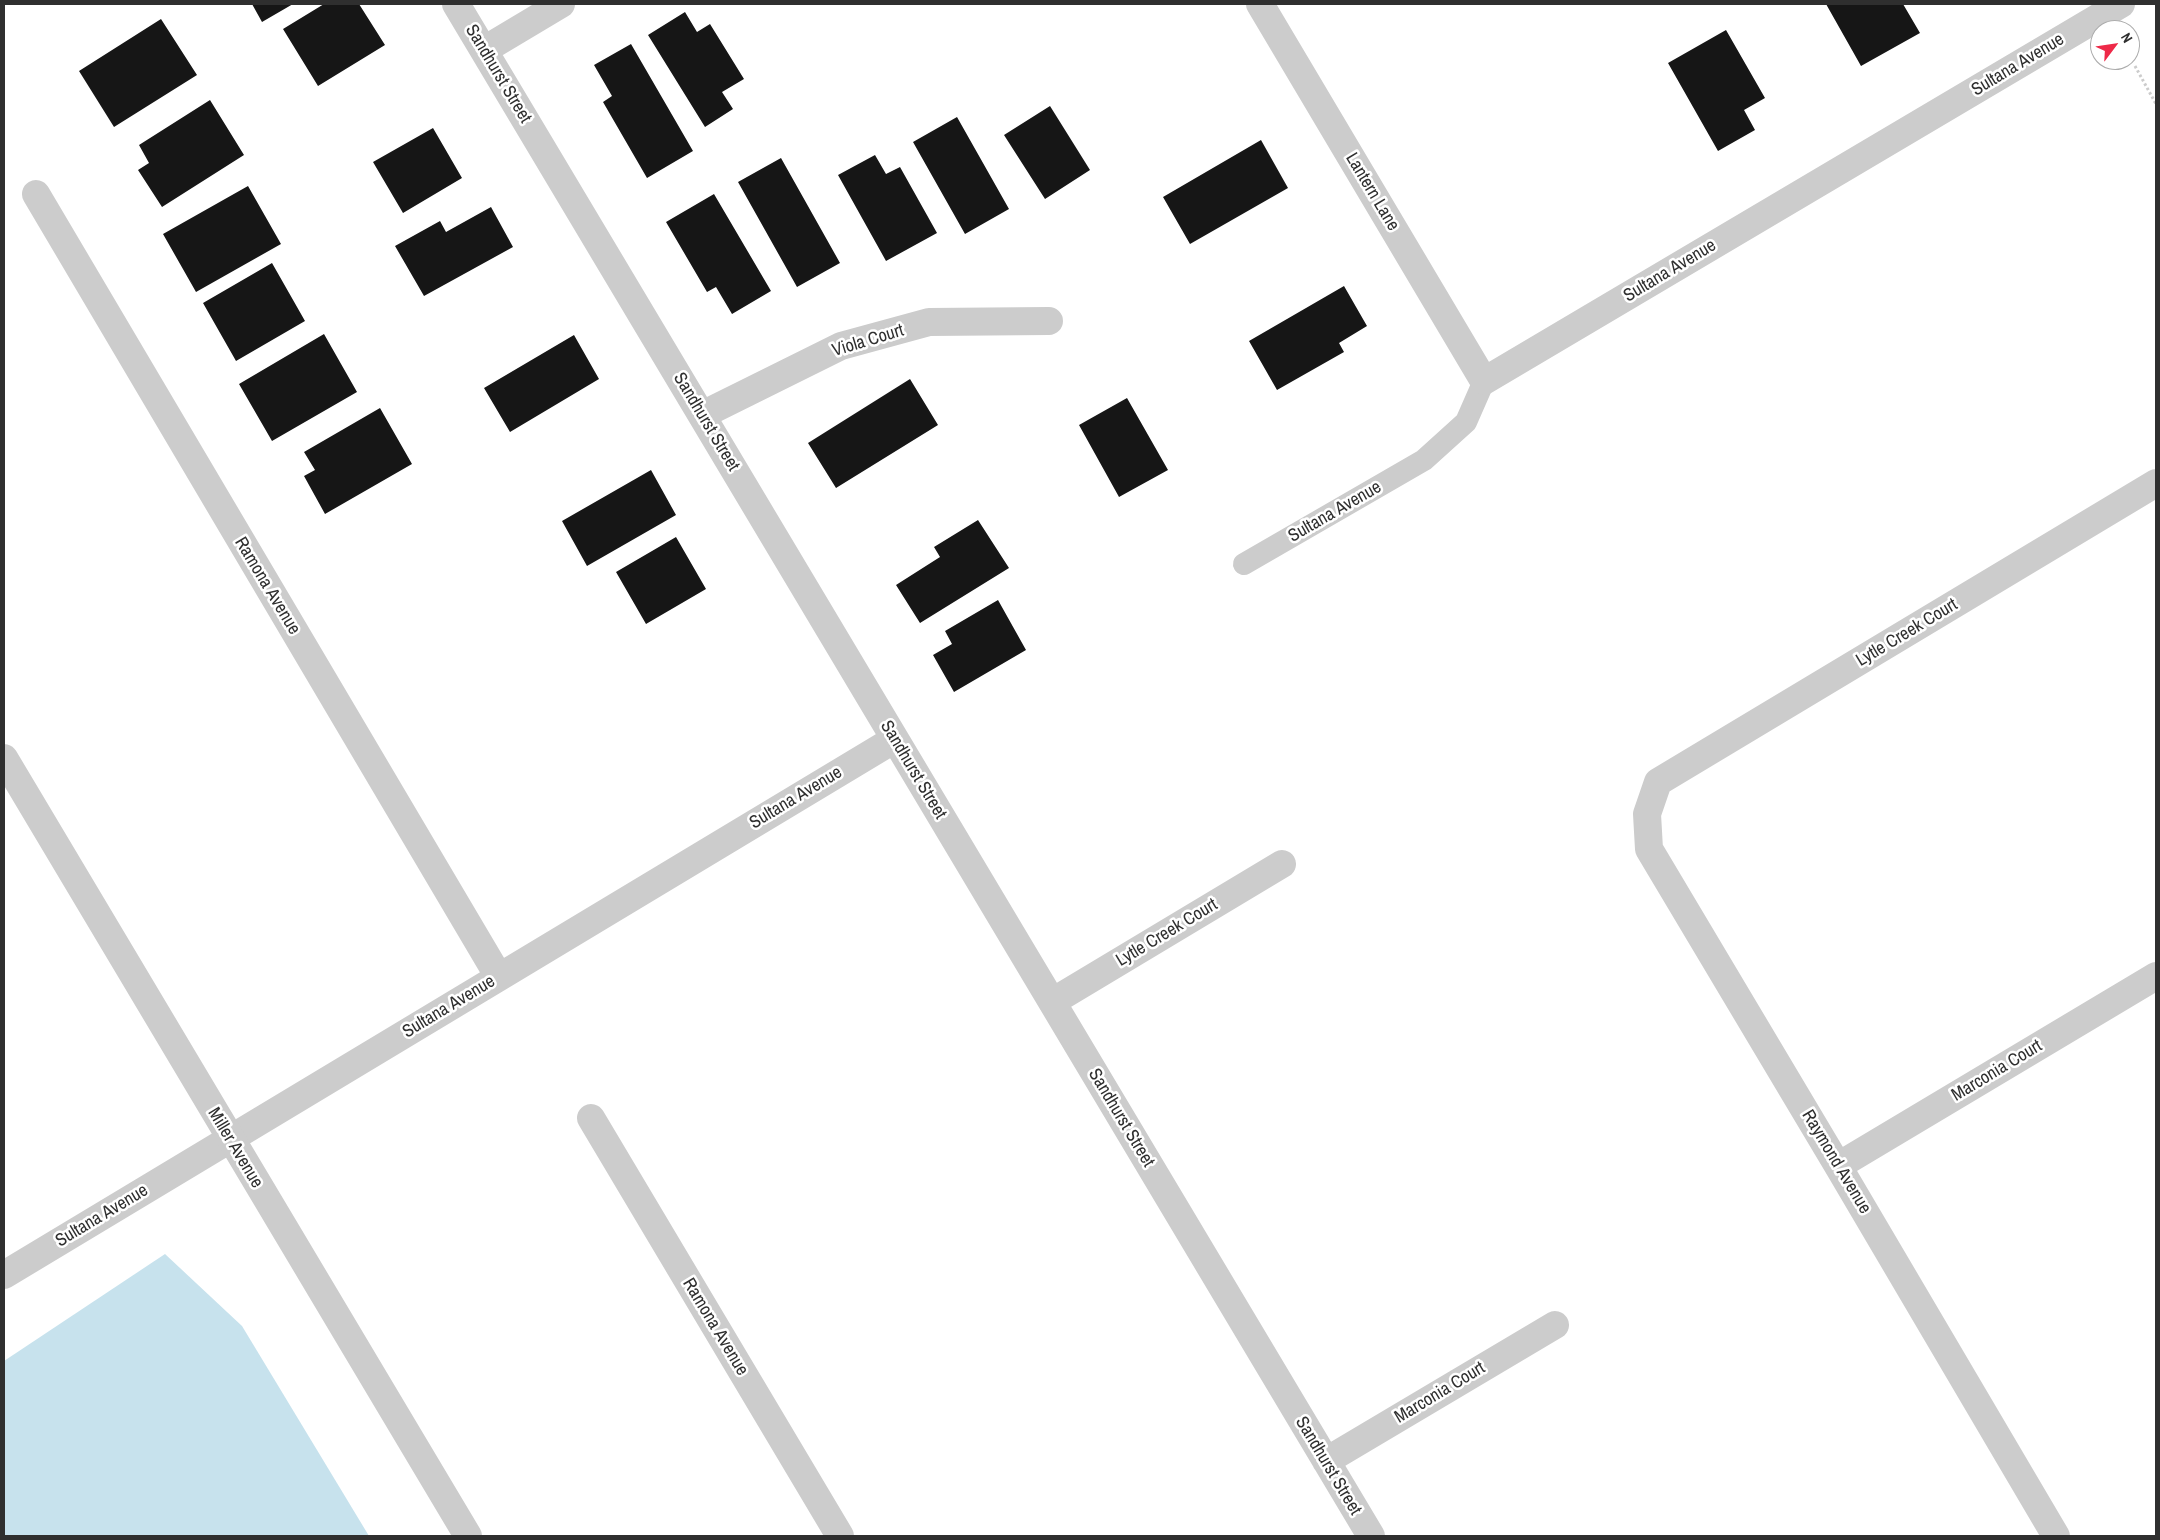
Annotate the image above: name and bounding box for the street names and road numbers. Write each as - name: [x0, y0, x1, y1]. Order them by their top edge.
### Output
- street label: Sandhurst Street: [460, 21, 536, 127]
- street label: Sultana Avenue: [1968, 29, 2068, 101]
- street label: Lantern Lane: [1340, 149, 1404, 235]
- street label: Sultana Avenue: [1620, 235, 1720, 307]
- street label: Viola Court: [830, 320, 906, 362]
- street label: Sandhurst Street: [668, 369, 744, 475]
- street label: Sultana Avenue: [1285, 477, 1385, 547]
- street label: Ramona Avenue: [229, 533, 305, 639]
- street label: Lytle Creek Court: [1852, 594, 1962, 672]
- street label: Sandhurst Street: [875, 717, 951, 823]
- street label: Sultana Avenue: [746, 762, 846, 834]
- street label: Lytle Creek Court: [1112, 894, 1222, 972]
- street label: Sultana Avenue: [399, 971, 499, 1043]
- street label: Marconia Court: [1948, 1036, 2046, 1106]
- street label: Sandhurst Street: [1083, 1065, 1159, 1171]
- street label: Miller Avenue: [203, 1104, 267, 1192]
- street label: Raymond Avenue: [1797, 1106, 1875, 1218]
- street label: Sultana Avenue: [52, 1180, 152, 1252]
- street label: Ramona Avenue: [677, 1274, 753, 1380]
- street label: Marconia Court: [1391, 1358, 1489, 1428]
- street label: Sandhurst Street: [1290, 1413, 1366, 1519]

